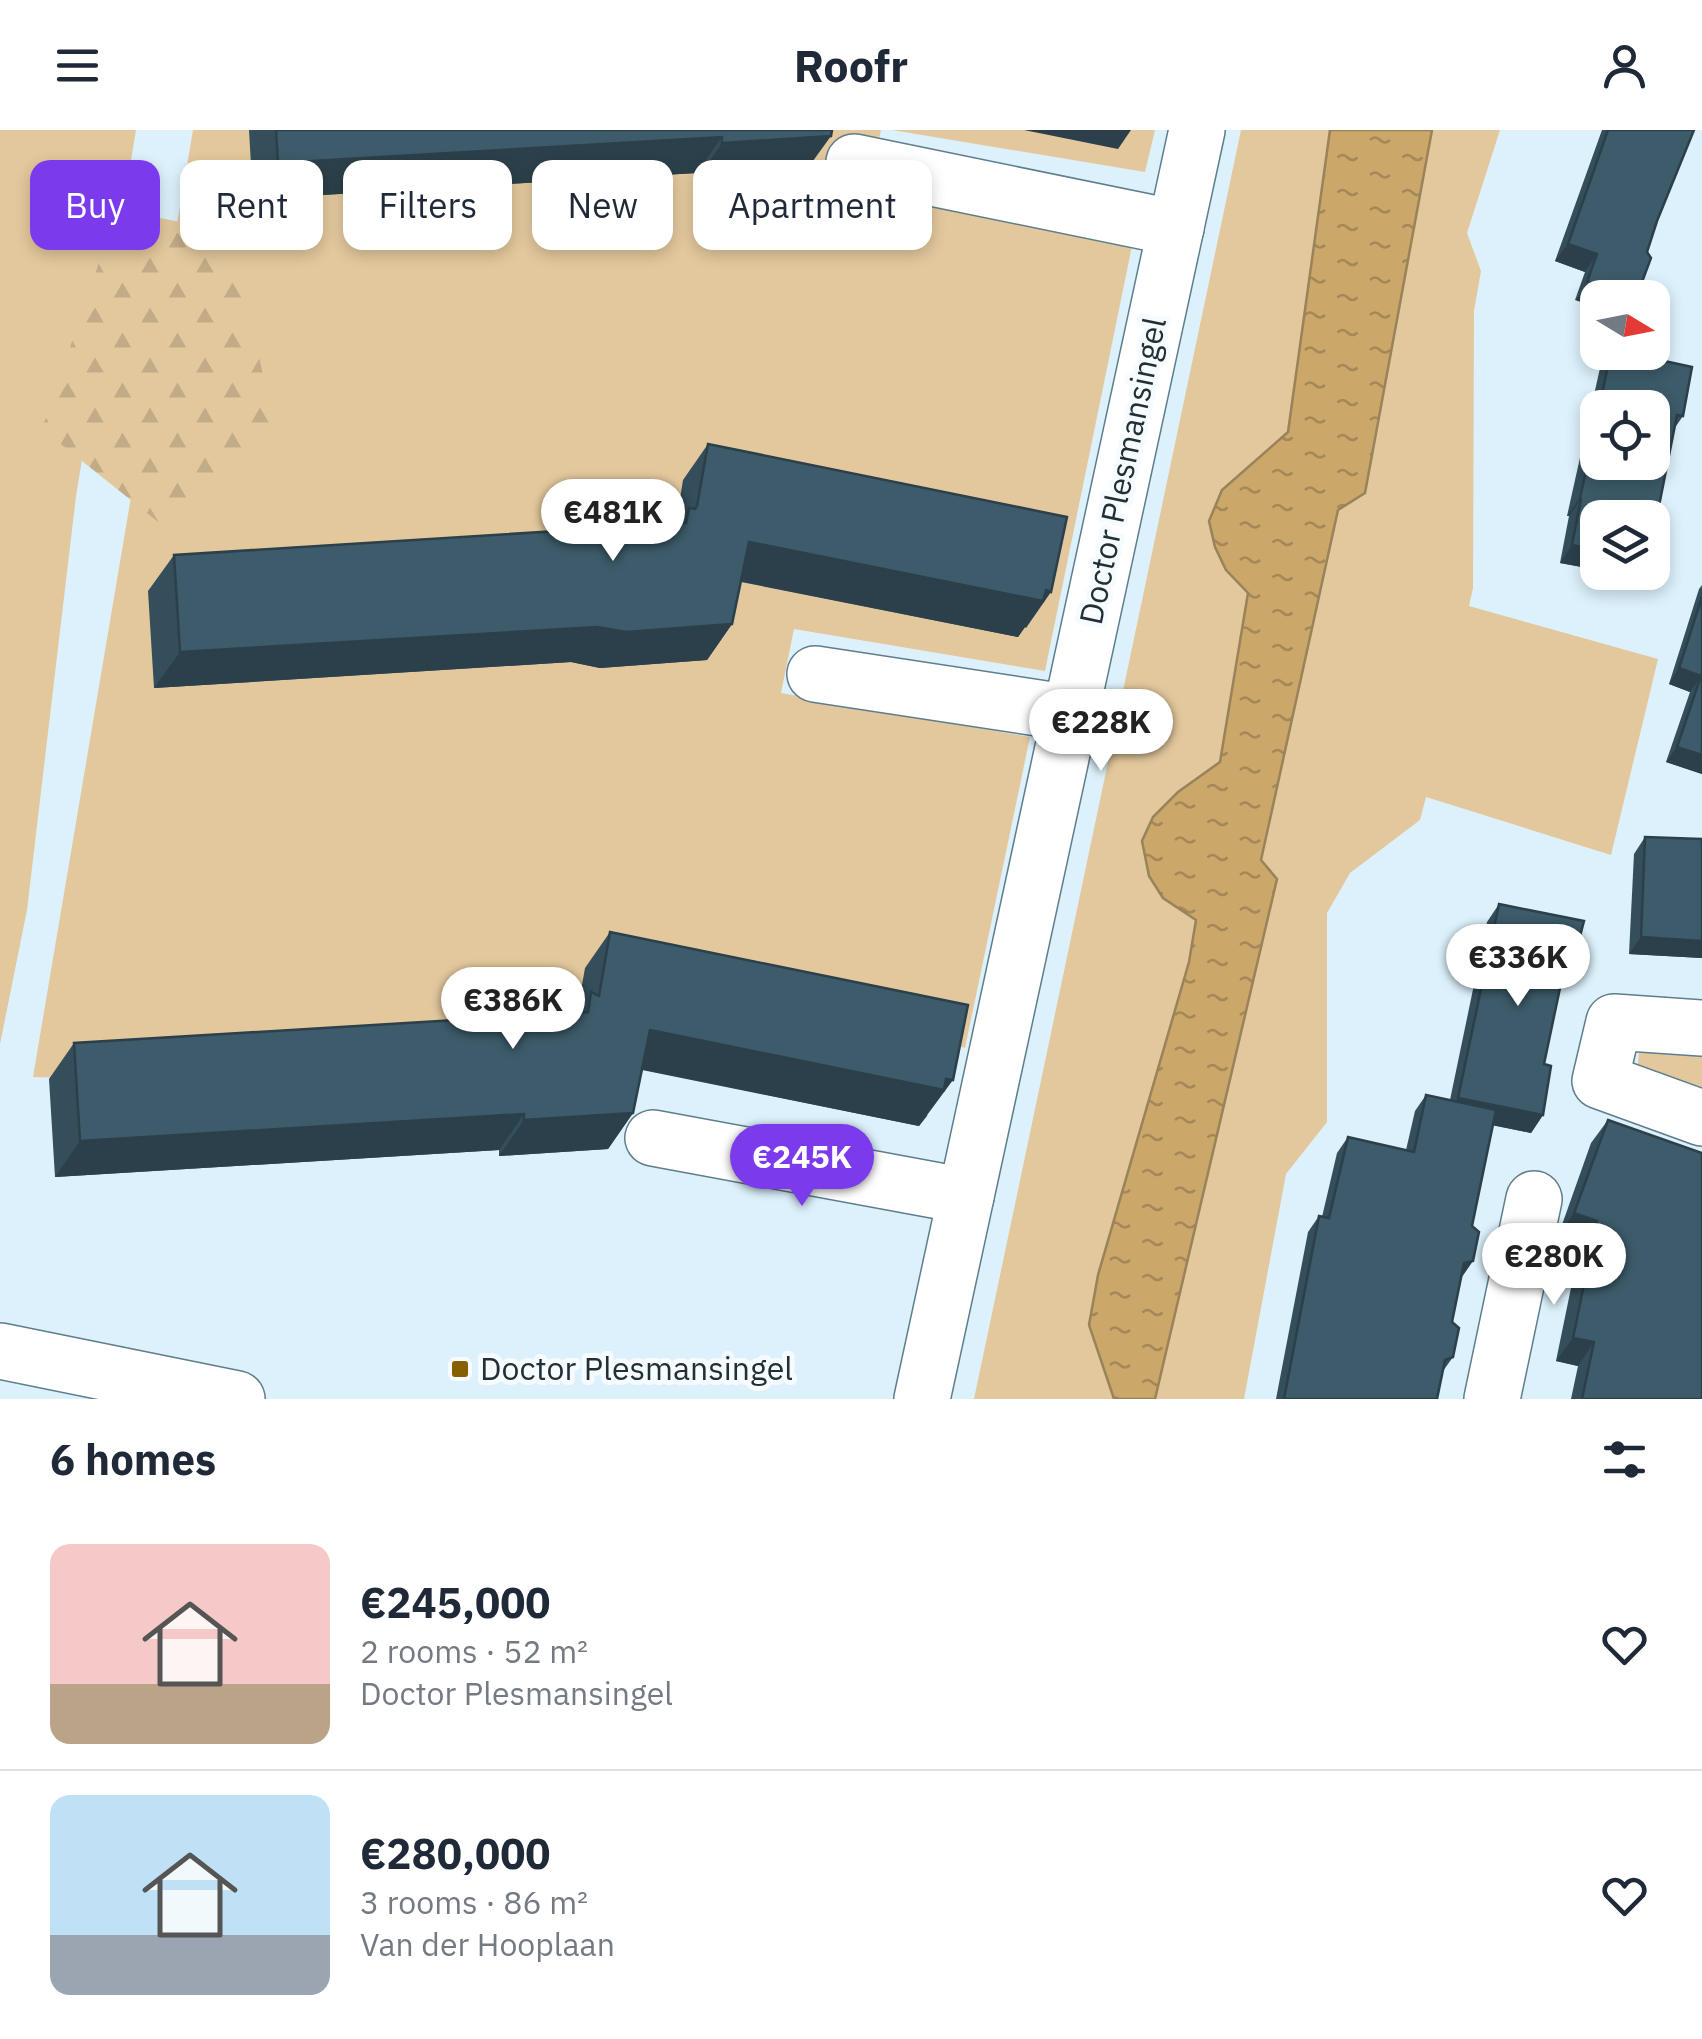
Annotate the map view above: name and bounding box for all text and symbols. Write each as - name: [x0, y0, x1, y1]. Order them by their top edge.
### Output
- text: Roofr: [794, 36, 908, 94]
- icon: menu: [50, 38, 105, 93]
- icon: person: [1597, 38, 1652, 93]
- chip: Buy: [30, 160, 160, 250]
- chip: Rent: [180, 160, 323, 250]
- chip: Filters: [343, 160, 512, 250]
- chip: New: [532, 160, 673, 250]
- chip: Apartment: [693, 160, 932, 250]
- north arrow: [1580, 280, 1670, 370]
- map controls: [1580, 280, 1670, 590]
- street label: Doctor Plesmansingel: [1069, 313, 1175, 628]
- button: locate: [1580, 390, 1670, 480]
- pin: €481K: [543, 479, 683, 564]
- text: €481K: [563, 490, 663, 532]
- button: layers: [1580, 500, 1670, 590]
- pin: €228K: [1031, 689, 1171, 774]
- text: €228K: [1051, 700, 1151, 742]
- pin: €336K: [1448, 924, 1588, 1009]
- text: €336K: [1468, 935, 1568, 977]
- pin: €386K: [443, 967, 583, 1052]
- text: €386K: [463, 978, 563, 1020]
- pin: €245K: [732, 1124, 872, 1209]
- text: €245K: [752, 1135, 852, 1177]
- pin: €280K: [1484, 1223, 1624, 1308]
- text: €280K: [1504, 1234, 1604, 1276]
- place label: Doctor Plesmansingel: [480, 1347, 793, 1389]
- marker: Doctor Plesmansingel: [449, 1358, 471, 1380]
- text: 6 homes: [50, 1432, 216, 1487]
- icon: filters: [1597, 1432, 1652, 1487]
- text: €245,000: [360, 1575, 551, 1630]
- icon: home: [130, 1584, 250, 1704]
- icon: heart: [1597, 1617, 1652, 1672]
- text: 2 rooms · 52 m²: [360, 1630, 588, 1672]
- text: Doctor Plesmansingel: [360, 1672, 673, 1714]
- text: €280,000: [360, 1826, 551, 1881]
- icon: home: [130, 1835, 250, 1955]
- icon: heart: [1597, 1868, 1652, 1923]
- text: 3 rooms · 86 m²: [360, 1881, 588, 1923]
- text: Van der Hooplaan: [360, 1923, 615, 1965]

